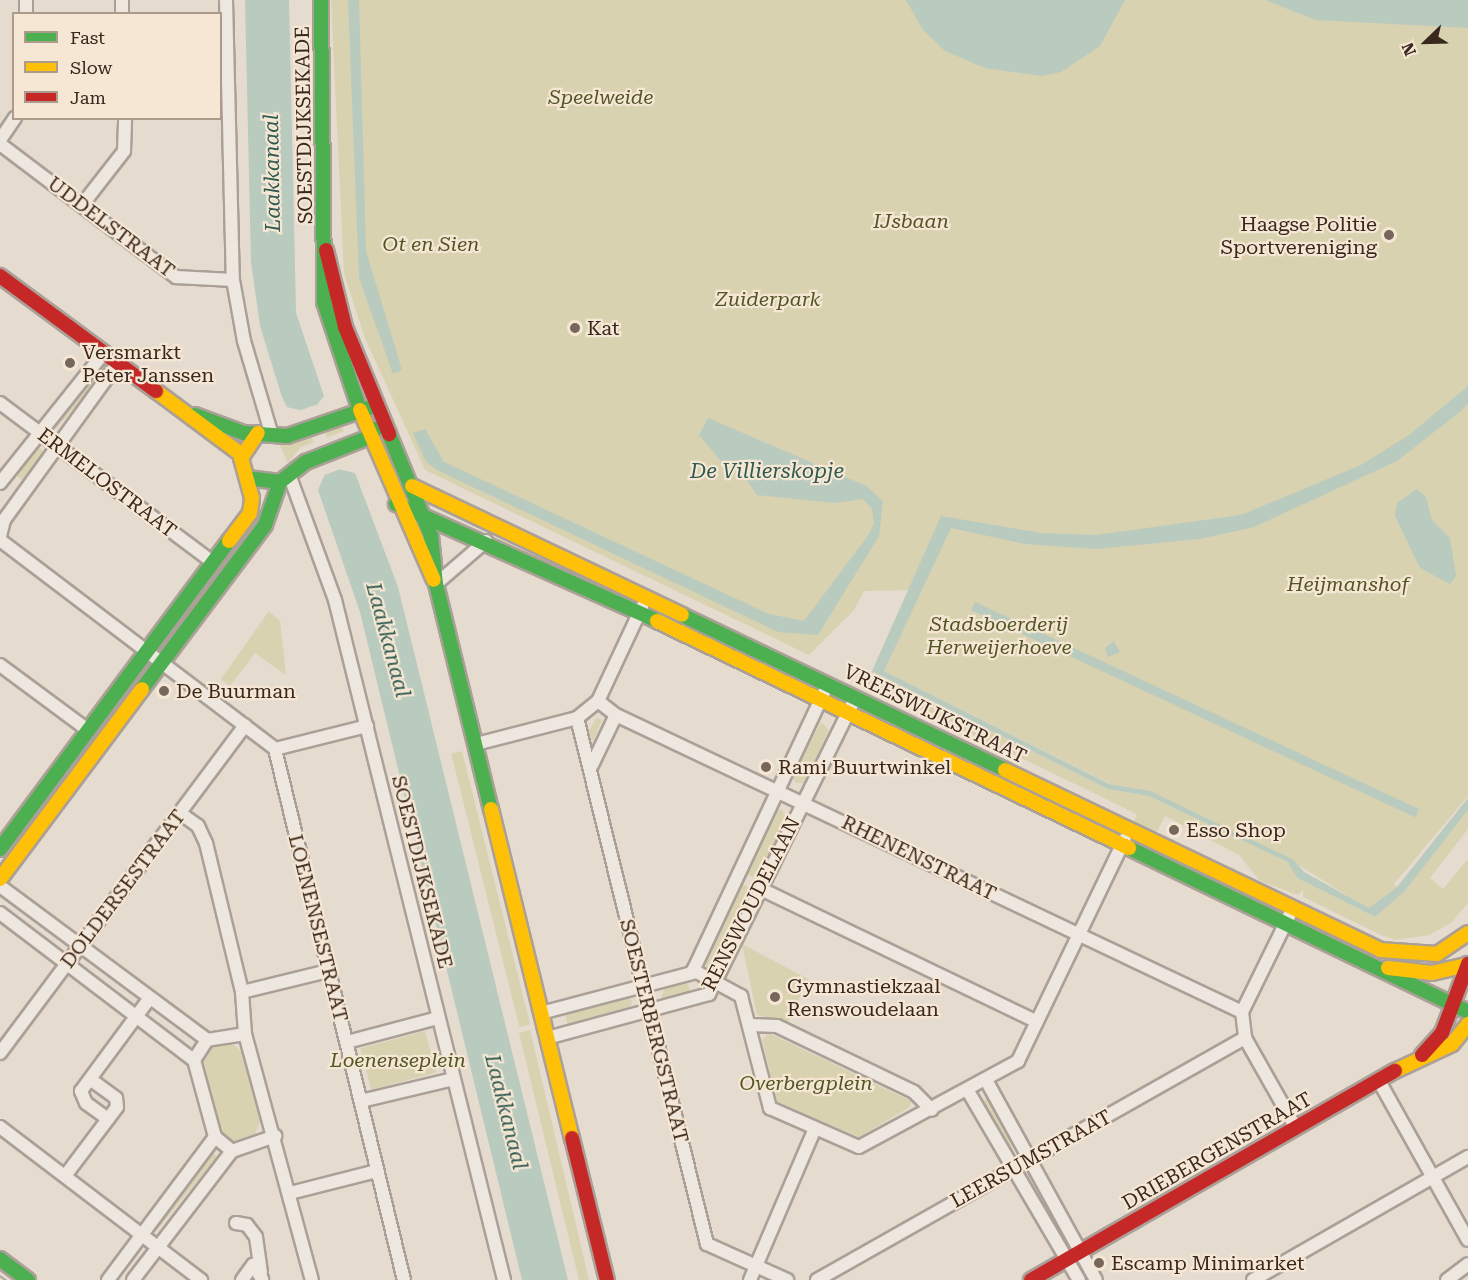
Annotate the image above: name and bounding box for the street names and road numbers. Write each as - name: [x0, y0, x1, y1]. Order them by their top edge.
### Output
- street label: SOESTDIJKSEKADE: [290, 26, 318, 224]
- street label: UDDELSTRAAT: [43, 171, 179, 283]
- street label: ERMELOSTRAAT: [33, 423, 181, 543]
- street label: VREESWIJKSTRAAT: [840, 659, 1030, 769]
- street label: SOESTDIJKSEKADE: [386, 773, 458, 971]
- street label: DOLDERSESTRAAT: [56, 805, 190, 973]
- street label: RHENENSTRAAT: [838, 810, 1000, 906]
- street label: RENSWOUDELAAN: [697, 813, 805, 995]
- street label: LOENENSESTRAAT: [283, 832, 353, 1024]
- street label: SOESTERBERGSTRAAT: [615, 917, 693, 1145]
- street label: DRIEBERGENSTRAAT: [1118, 1087, 1316, 1215]
- street label: LEERSUMSTRAAT: [946, 1105, 1116, 1213]

